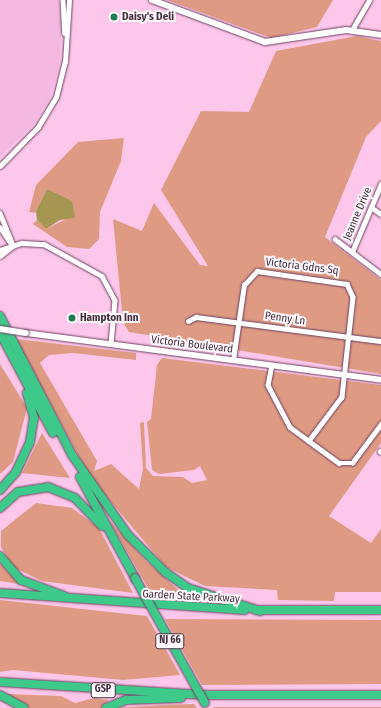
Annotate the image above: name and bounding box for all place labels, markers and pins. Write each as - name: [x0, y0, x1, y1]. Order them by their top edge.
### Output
- place label: Daisy's Deli: [122, 10, 174, 24]
- marker: Daisy's Deli: [109, 12, 119, 22]
- place label: Hampton Inn: [80, 311, 139, 325]
- marker: Hampton Inn: [67, 313, 77, 323]

